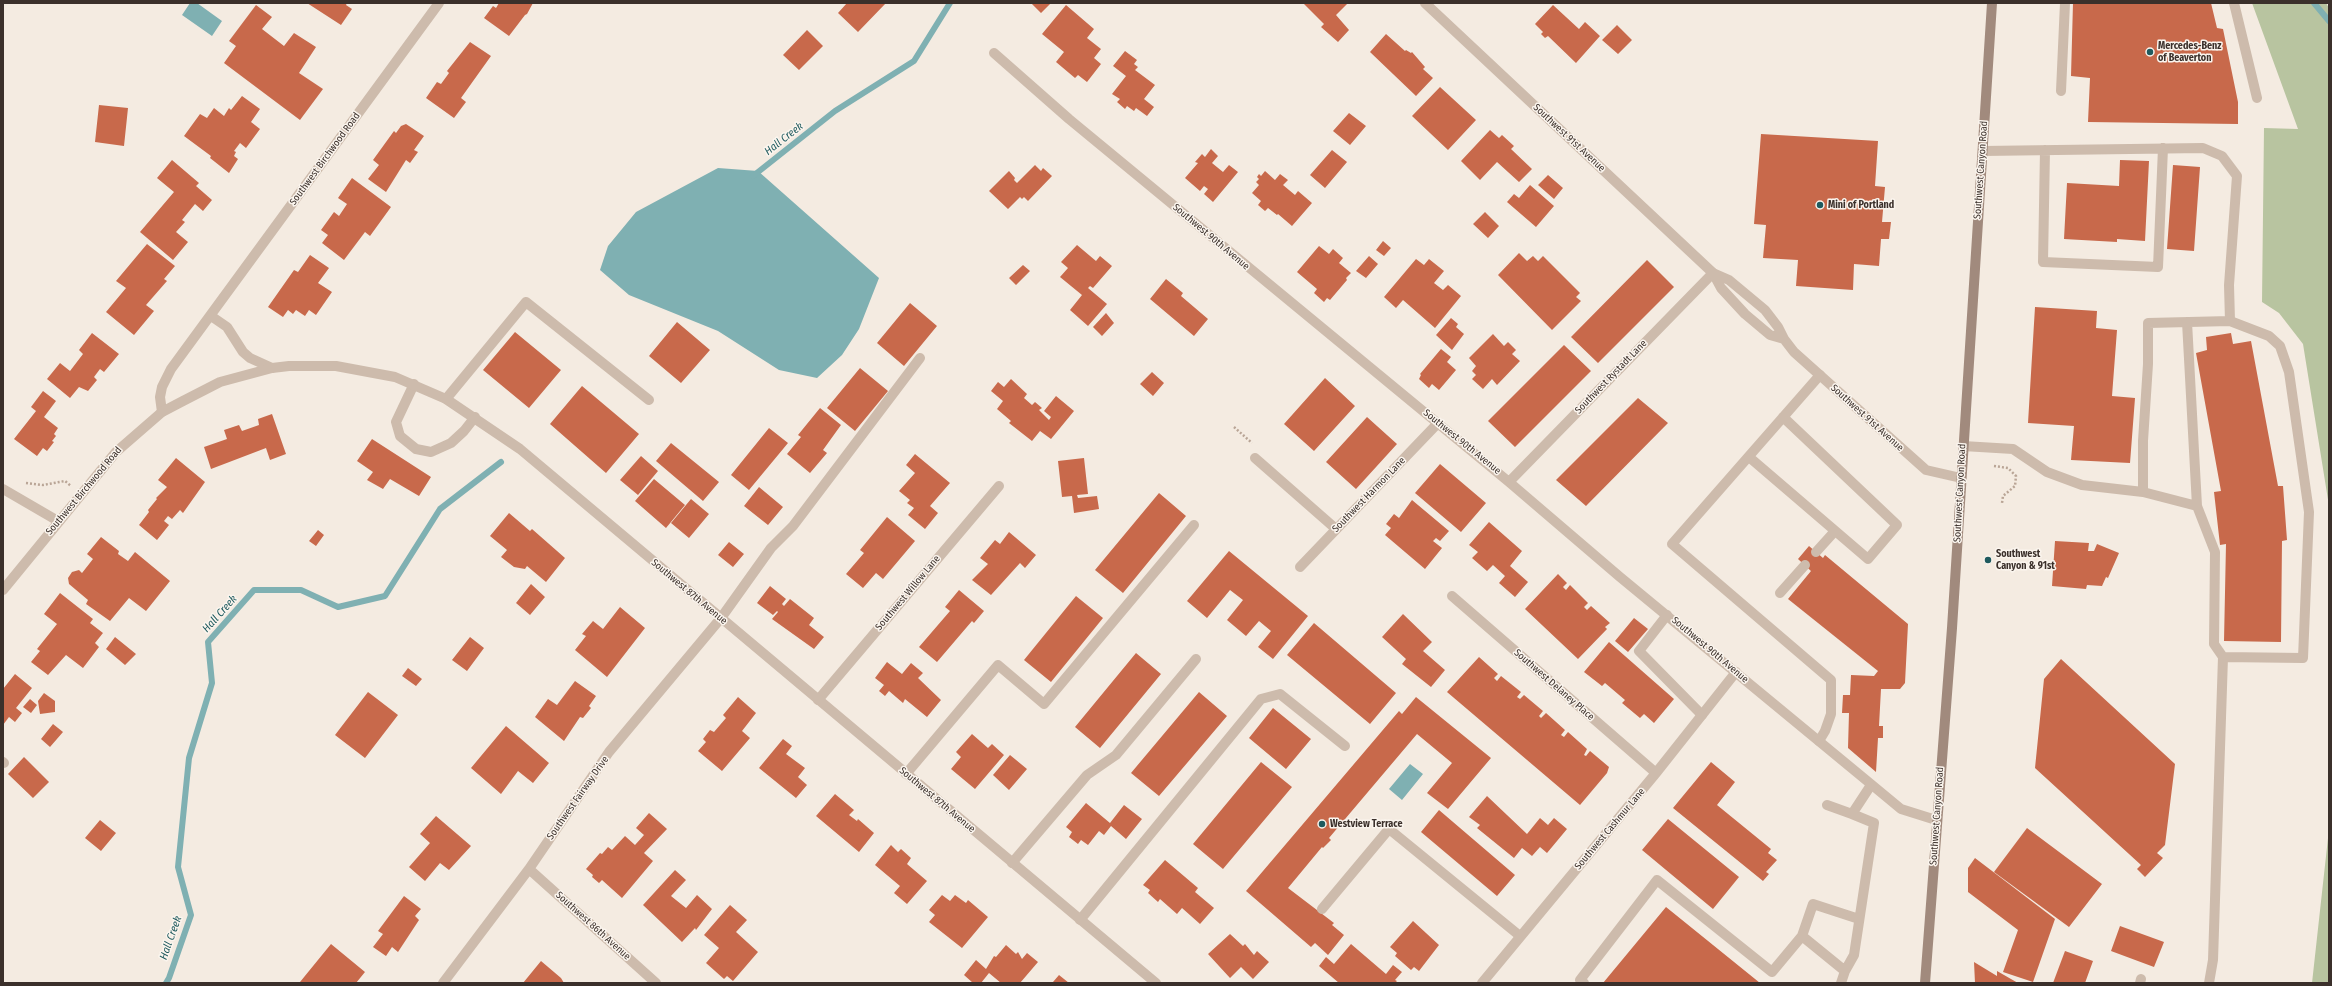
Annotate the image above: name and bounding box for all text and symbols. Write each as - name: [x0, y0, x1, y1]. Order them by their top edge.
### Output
- place label: Mercedes-Benz of Beaverton: [2158, 40, 2222, 64]
- marker: Mercedes-Benz of Beaverton: [2145, 47, 2155, 57]
- street label: Southwest 91st Avenue: [1531, 102, 1607, 174]
- street label: Southwest Birchwood Road: [287, 110, 363, 208]
- water label: Hall Creek: [762, 120, 806, 158]
- street label: Southwest Canyon Road: [1972, 120, 1990, 220]
- place label: Mini of Portland: [1828, 199, 1894, 211]
- marker: Mini of Portland: [1815, 200, 1825, 210]
- street label: Southwest 90th Avenue: [1170, 201, 1252, 273]
- street label: Southwest Rystadt Lane: [1573, 338, 1649, 416]
- street label: Southwest 91st Avenue: [1828, 382, 1906, 454]
- street label: Southwest 90th Avenue: [1421, 407, 1503, 477]
- street label: Southwest Birchwood Road: [44, 444, 124, 538]
- street label: Southwest Canyon Road: [1951, 444, 1969, 542]
- street label: Southwest Harmon Lane: [1330, 455, 1408, 535]
- place label: Southwest Canyon & 91st: [1996, 548, 2055, 572]
- street label: Southwest Willow Lane: [873, 553, 943, 633]
- marker: Southwest Canyon & 91st: [1983, 555, 1993, 565]
- street label: Southwest 87th Avenue: [649, 557, 729, 627]
- water label: Hall Creek: [200, 593, 240, 635]
- street label: Southwest 90th Avenue: [1669, 614, 1751, 686]
- street label: Southwest Delaney Place: [1511, 647, 1597, 723]
- street label: Southwest Fairway Drive: [545, 754, 611, 842]
- street label: Southwest 87th Avenue: [897, 765, 977, 835]
- street label: Southwest Canyon Road: [1928, 766, 1946, 866]
- street label: Southwest Cashmur Lane: [1572, 786, 1648, 872]
- place label: Westview Terrace: [1330, 818, 1403, 830]
- marker: Westview Terrace: [1317, 819, 1327, 829]
- street label: Southwest 86th Avenue: [553, 889, 633, 963]
- water label: Hall Creek: [157, 914, 185, 962]

